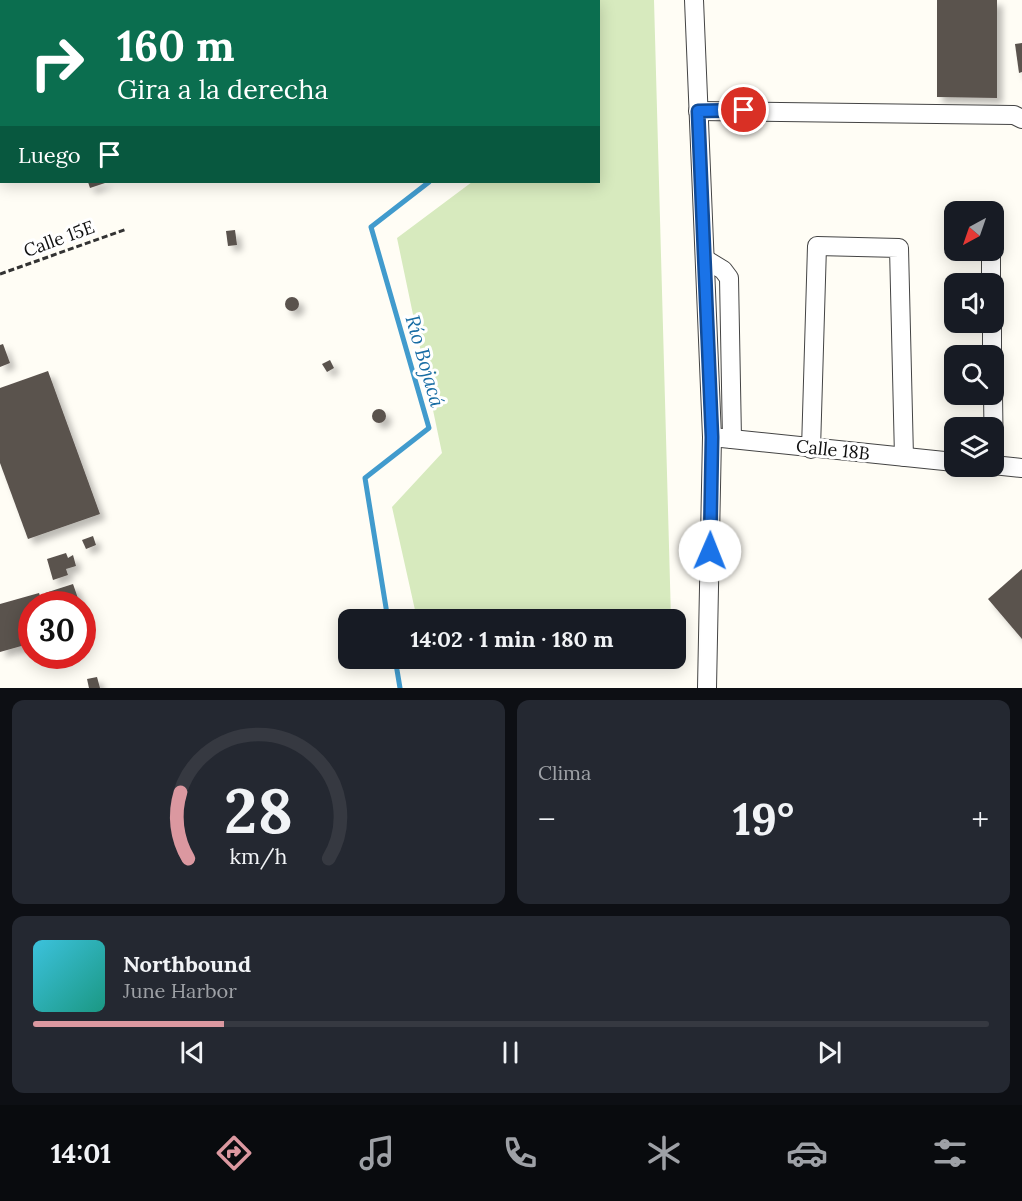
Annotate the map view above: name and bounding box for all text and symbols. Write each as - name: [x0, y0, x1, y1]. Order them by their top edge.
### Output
- text: 160 m: [117, 19, 235, 73]
- icon: right: [18, 24, 96, 102]
- text: Gira a la derecha: [117, 72, 328, 106]
- pin: [718, 84, 769, 135]
- icon: arrive: [727, 93, 760, 126]
- icon: arrive: [93, 138, 126, 171]
- text: Luego: [18, 141, 81, 169]
- north arrow: [944, 201, 1004, 261]
- map controls: [944, 201, 1004, 477]
- street label: Calle 15E: [20, 215, 97, 262]
- button: sound: [944, 273, 1004, 333]
- water label: Río Bojacá: [400, 312, 451, 410]
- button: search: [944, 345, 1004, 405]
- button: layers: [944, 417, 1004, 477]
- street label: Calle 18B: [795, 434, 871, 465]
- position arrow: [678, 519, 742, 583]
- speed limit sign: 30: [18, 591, 96, 669]
- text: 14:02 · 1 min · 180 m: [411, 625, 614, 653]
- text: Clima: [538, 760, 591, 785]
- text: 28: [224, 770, 293, 850]
- text: 19°: [733, 790, 794, 847]
- text: −: [538, 798, 556, 840]
- text: +: [971, 798, 989, 840]
- text: km/h: [230, 842, 288, 870]
- text: Northbound: [123, 950, 251, 978]
- text: June Harbor: [123, 978, 237, 1003]
- icon: previous: [176, 1036, 209, 1069]
- icon: pause: [494, 1036, 527, 1069]
- icon: next: [813, 1036, 846, 1069]
- icon: directions: [213, 1132, 255, 1174]
- icon: music: [356, 1132, 398, 1174]
- icon: phone: [499, 1132, 541, 1174]
- icon: climate: [643, 1132, 685, 1174]
- icon: car: [786, 1132, 828, 1174]
- icon: filters: [929, 1132, 971, 1174]
- text: 14:01: [51, 1136, 111, 1170]

